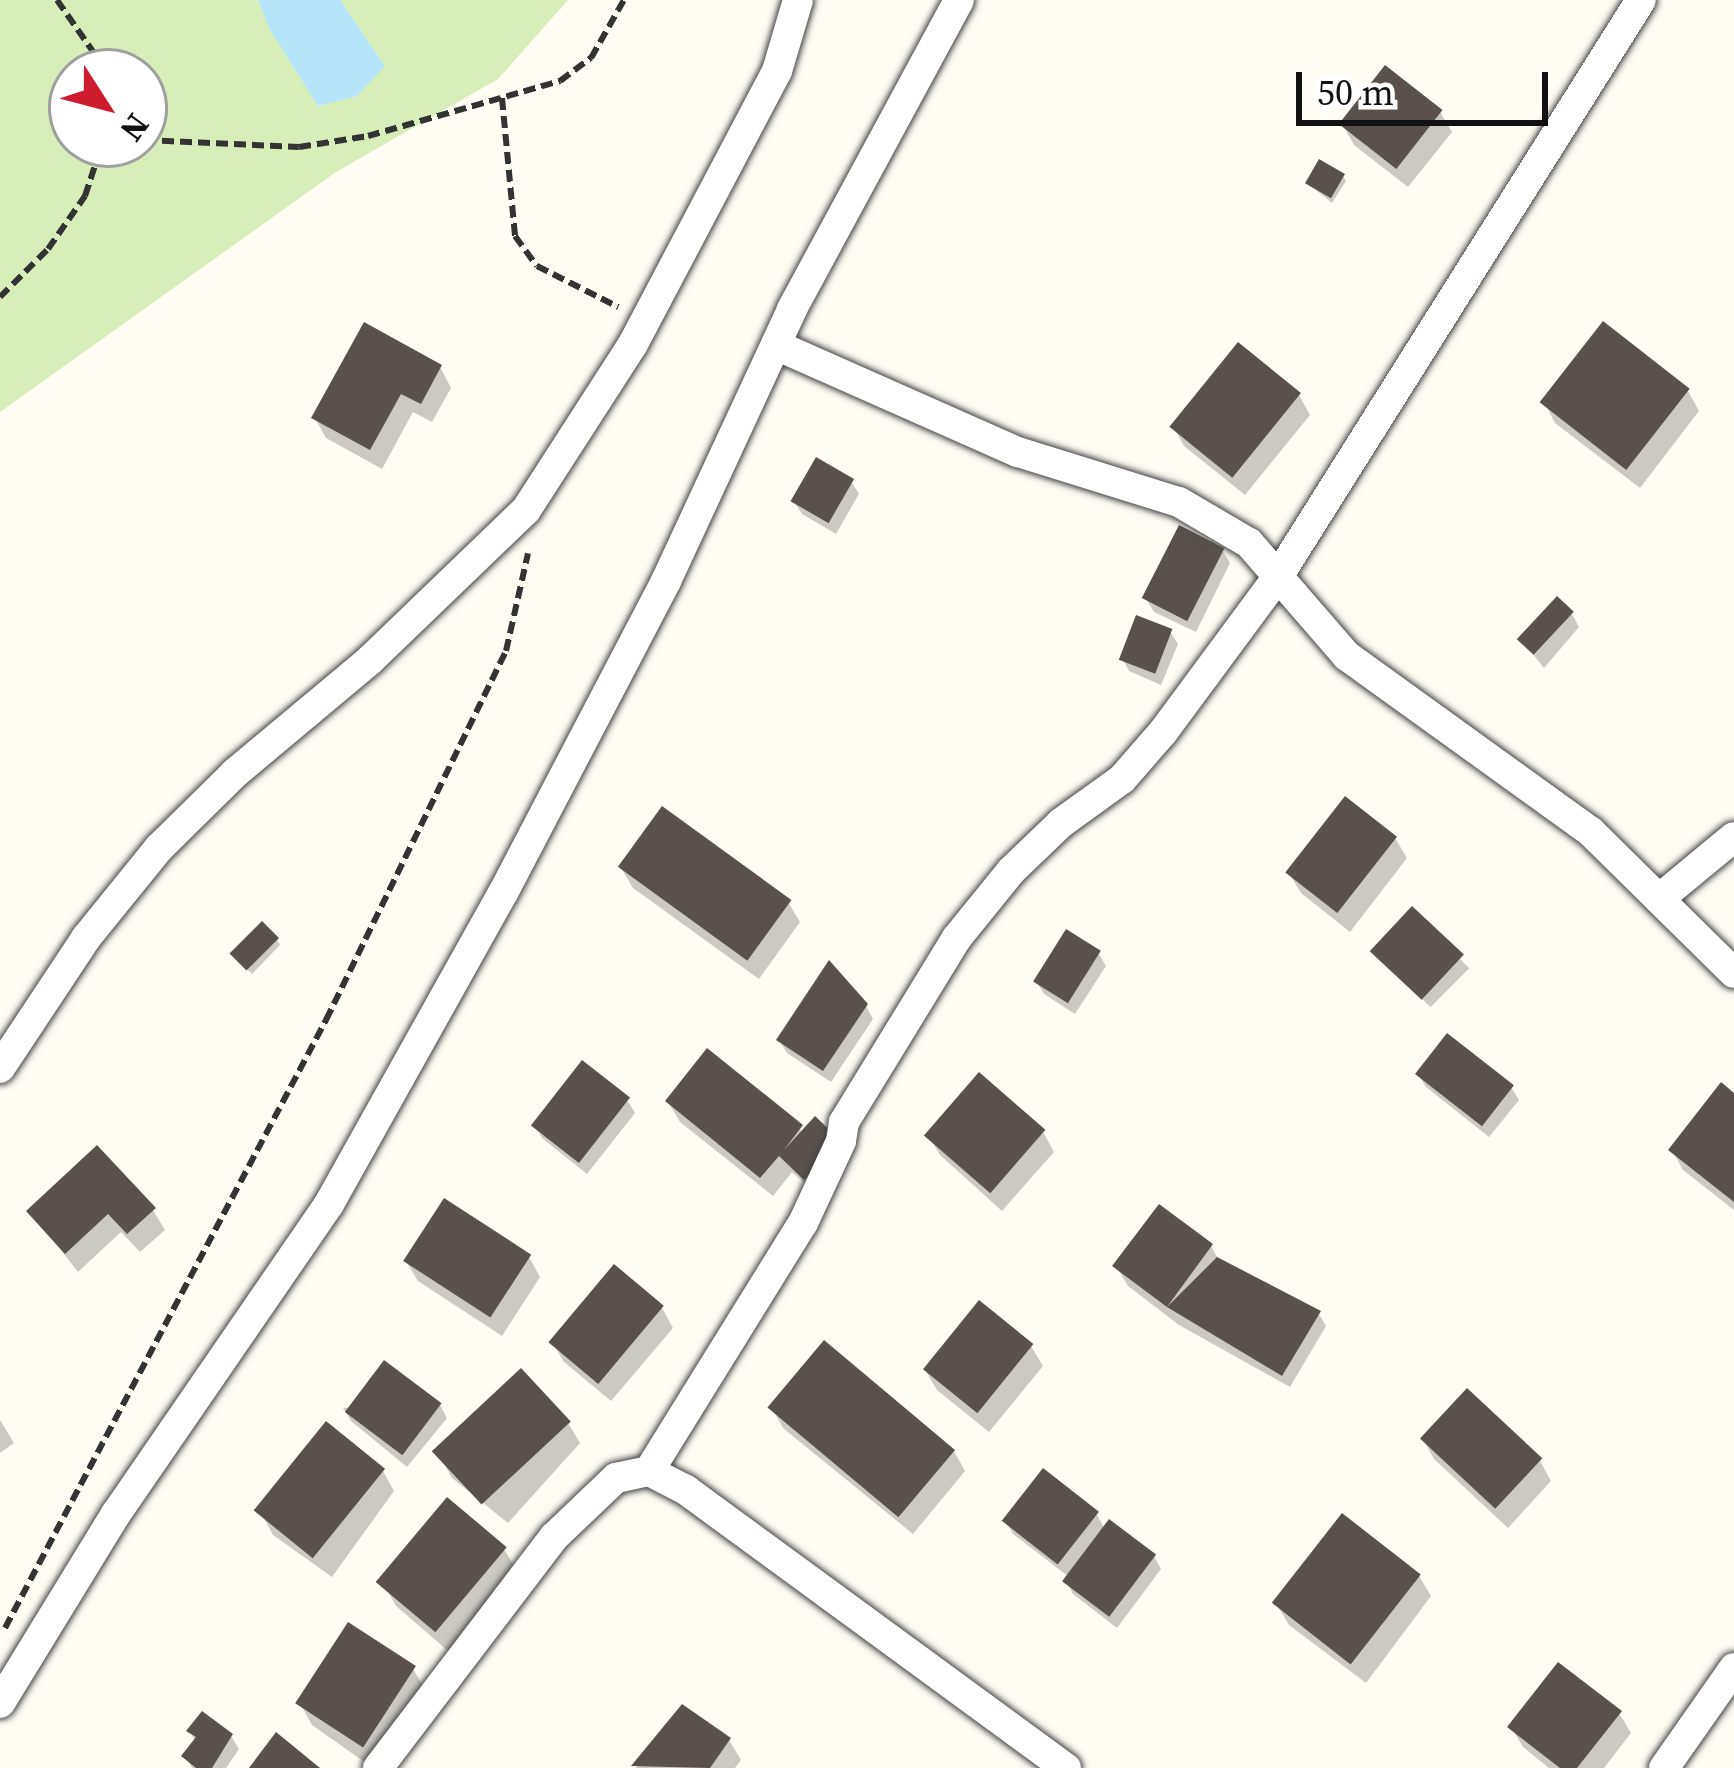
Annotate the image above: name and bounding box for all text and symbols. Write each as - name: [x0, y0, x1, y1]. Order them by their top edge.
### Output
- north arrow: [48, 48, 168, 168]
- scale bar: [1302, 48, 1554, 122]
- text: 50 m: [1317, 68, 1394, 117]
- text: N: [110, 105, 160, 151]

